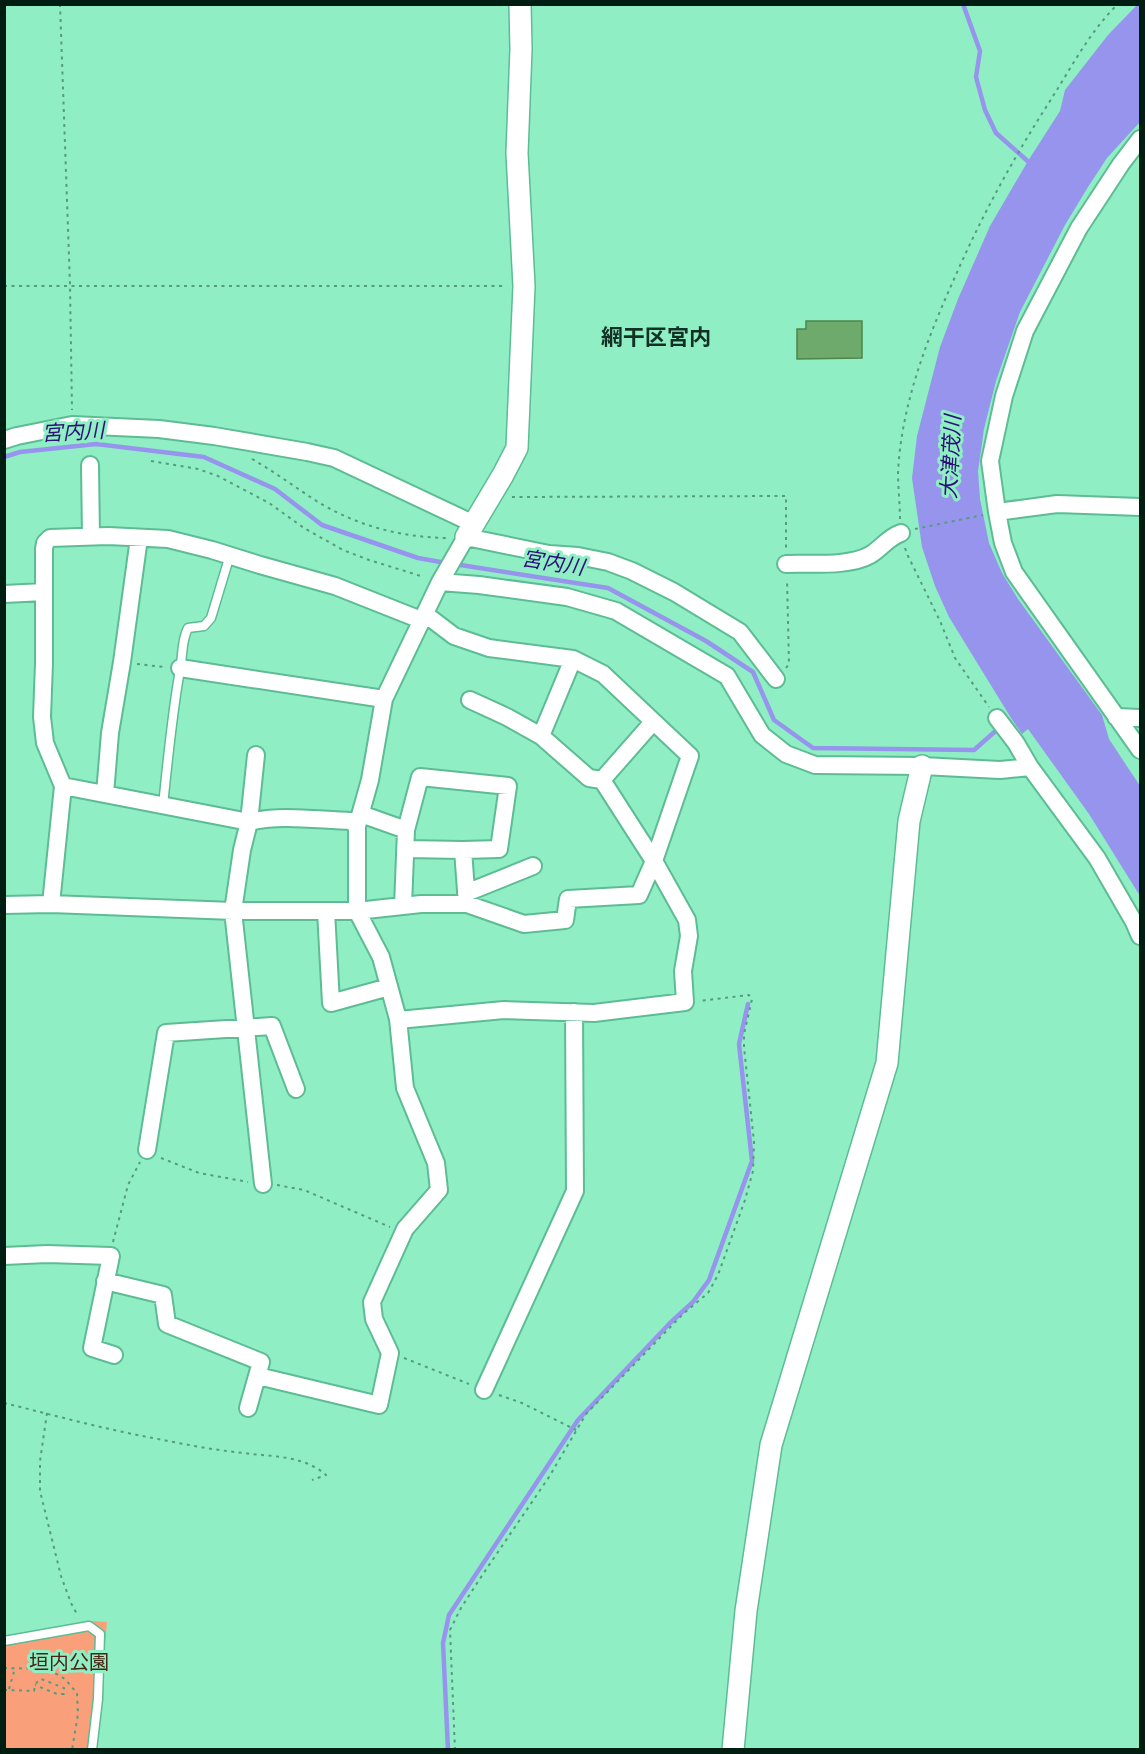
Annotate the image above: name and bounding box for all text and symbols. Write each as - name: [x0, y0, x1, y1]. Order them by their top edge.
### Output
- district label: 網干区宮内: [601, 323, 711, 350]
- water label: 大津茂川: [935, 412, 964, 500]
- water label: 宮内川: [41, 416, 107, 445]
- water label: 宮内川: [520, 544, 588, 579]
- park label: 垣内公園: [29, 1649, 109, 1673]

